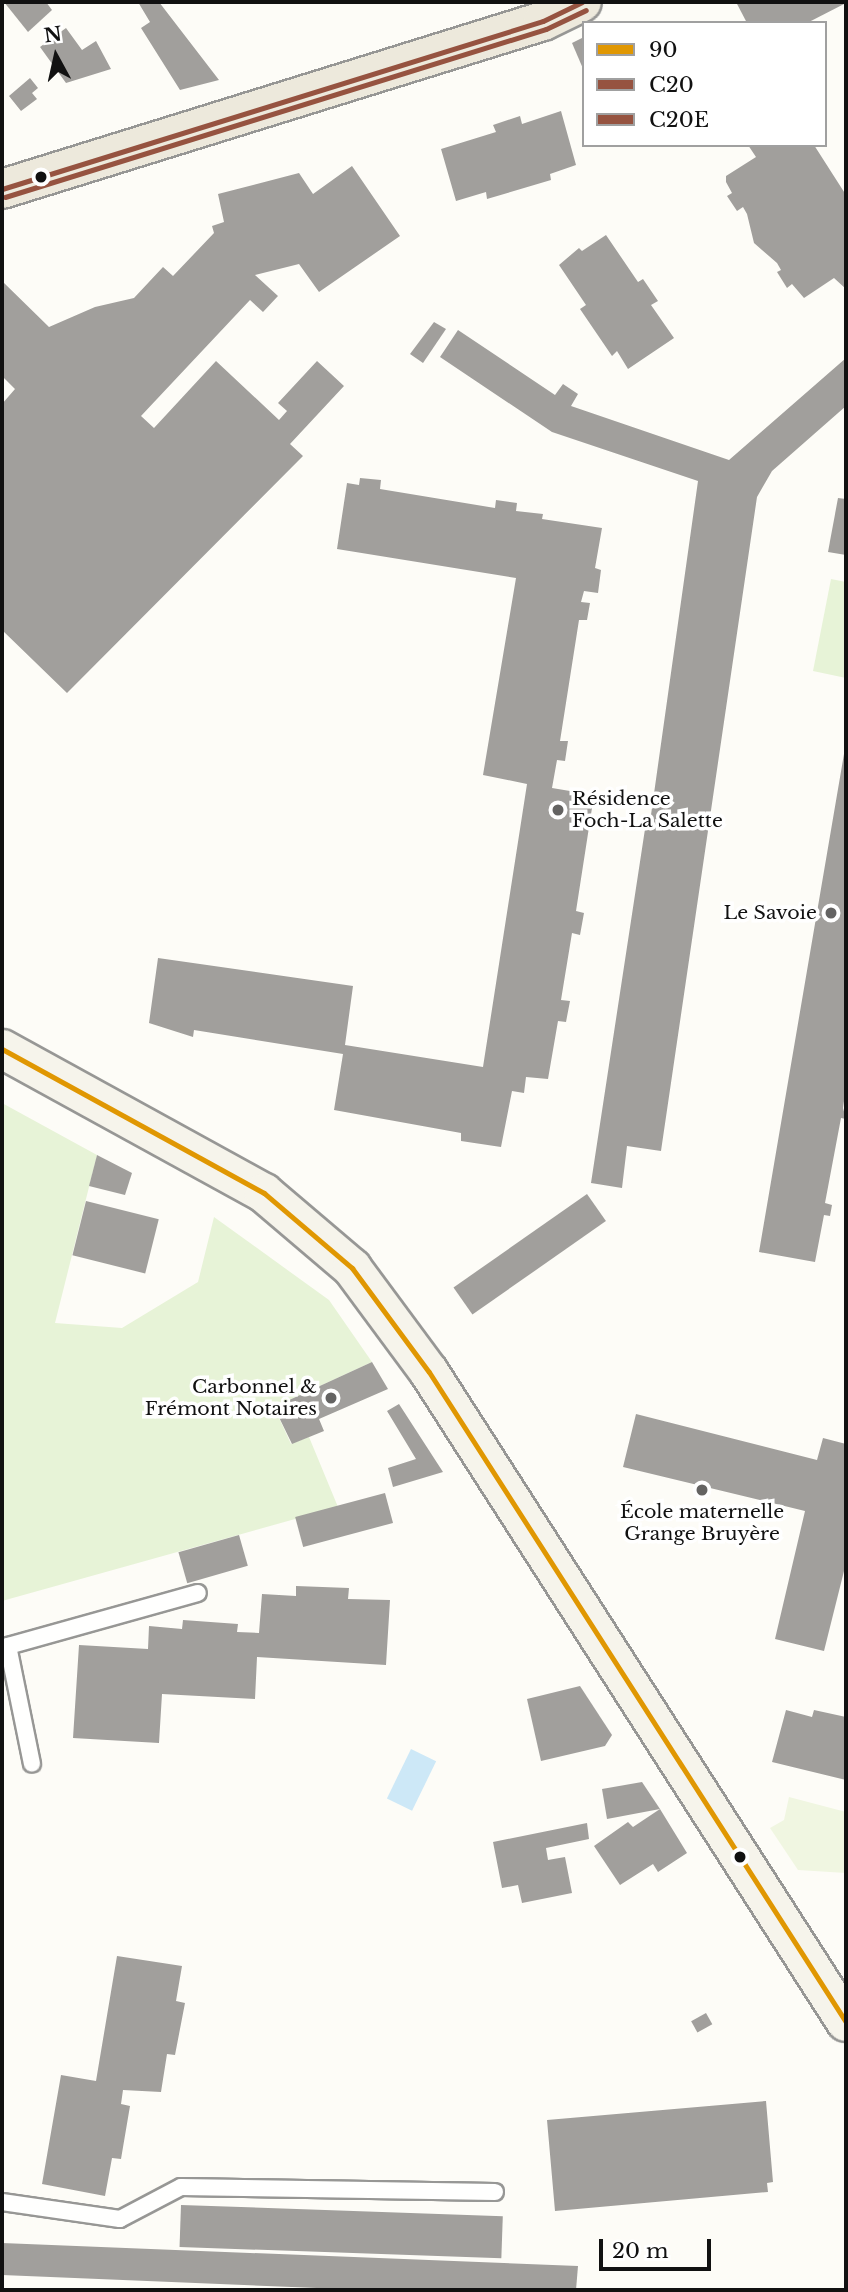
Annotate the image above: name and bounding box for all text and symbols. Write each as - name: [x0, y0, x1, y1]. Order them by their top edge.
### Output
- north arrow: [21, 21, 91, 91]
- legend: [582, 21, 827, 147]
- text: N: [43, 22, 63, 47]
- text: 90: [649, 37, 678, 63]
- text: C20: [649, 72, 694, 98]
- text: C20E: [649, 107, 709, 133]
- unlabelled marker: [34, 170, 48, 184]
- place label: Résidence Foch-La Salette: [572, 788, 723, 832]
- marker: Résidence Foch-La Salette: [550, 802, 566, 818]
- place label: Le Savoie: [723, 902, 817, 924]
- marker: Le Savoie: [823, 905, 839, 921]
- place label: Carbonnel & Frémont Notaires: [145, 1376, 317, 1420]
- marker: Carbonnel & Frémont Notaires: [323, 1390, 339, 1406]
- marker: École maternelle Grange Bruyère: [694, 1482, 710, 1498]
- place label: École maternelle Grange Bruyère: [620, 1501, 784, 1545]
- unlabelled marker: [733, 1850, 747, 1864]
- scale bar: [603, 2226, 715, 2270]
- text: 20 m: [612, 2238, 669, 2264]

